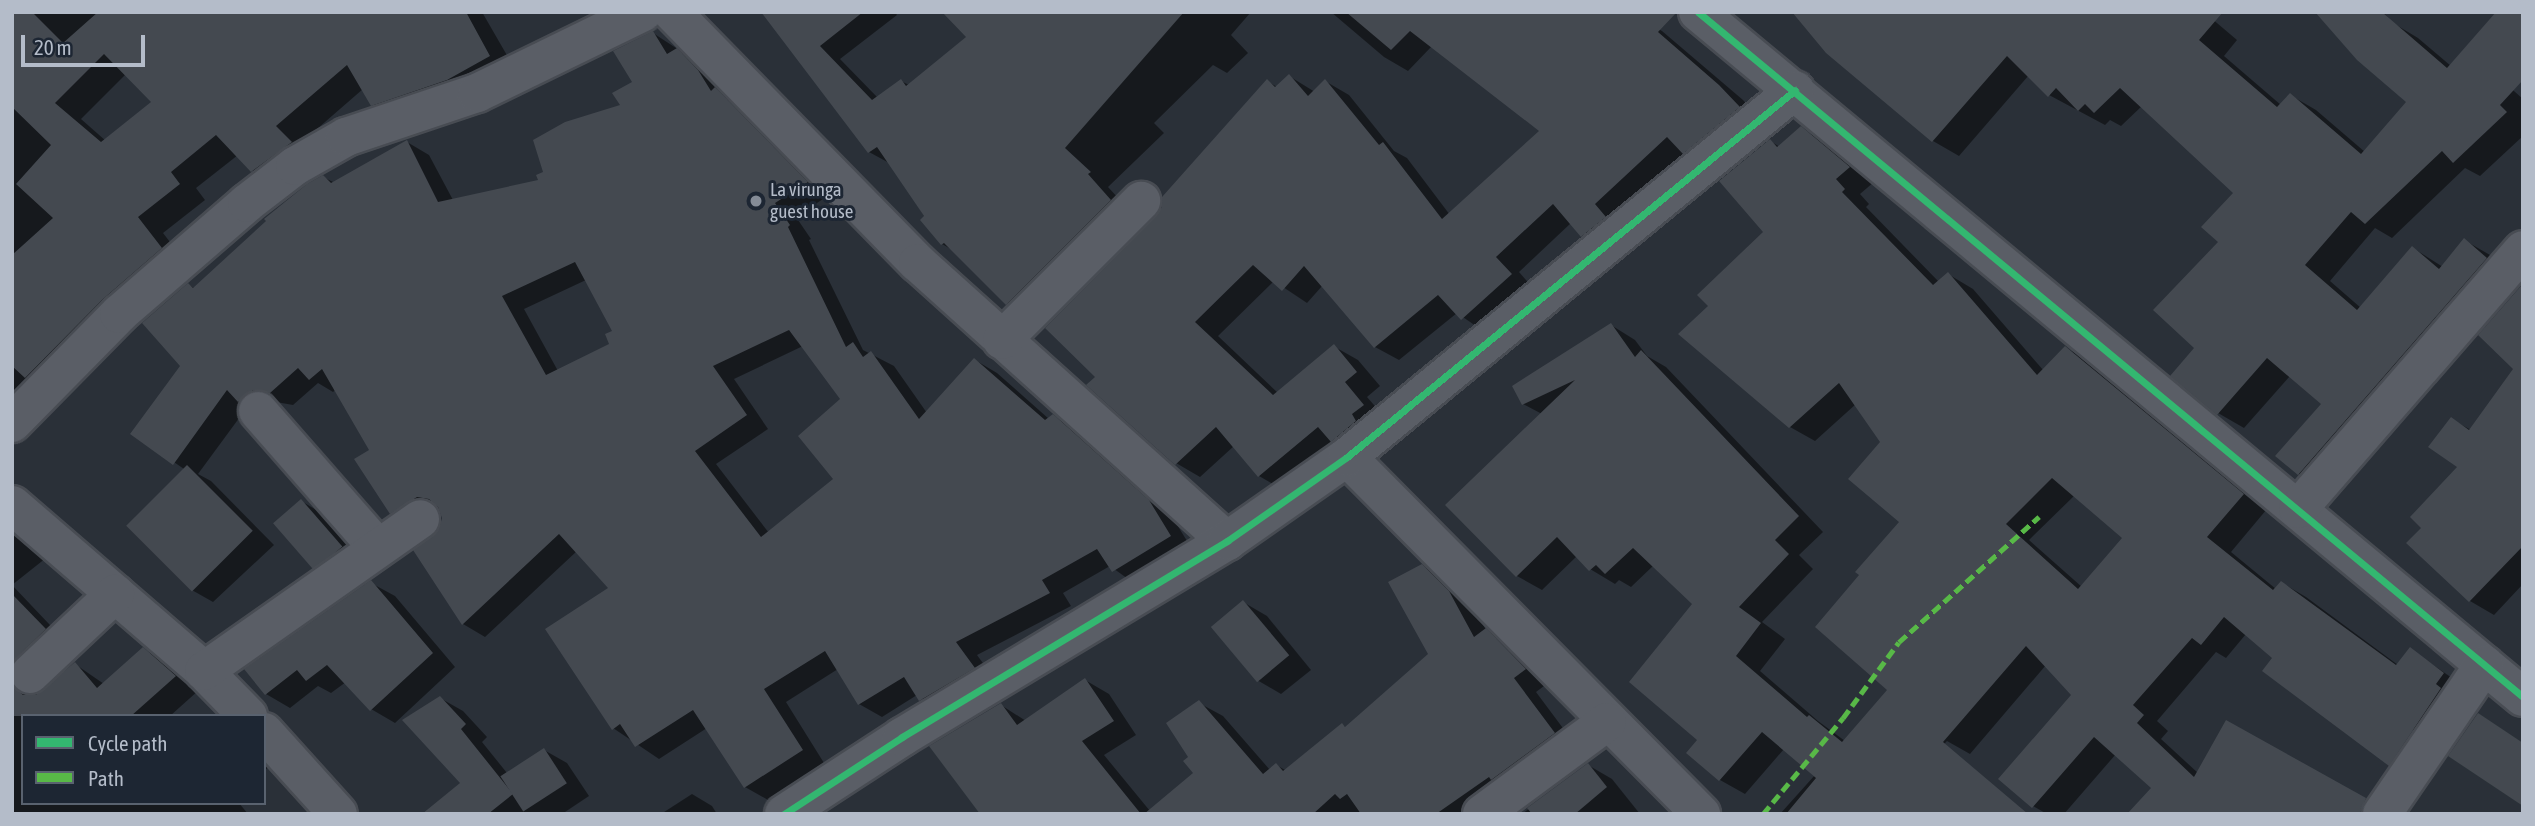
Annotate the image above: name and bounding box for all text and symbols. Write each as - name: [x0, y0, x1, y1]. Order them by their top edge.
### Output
- scale bar: [24, 21, 149, 65]
- text: 20 m: [34, 35, 72, 59]
- place label: La virunga guest house: [770, 179, 853, 223]
- marker: La virunga guest house: [748, 193, 764, 209]
- legend: [21, 714, 266, 805]
- text: Cycle path: [88, 731, 167, 755]
- text: Path: [88, 766, 124, 790]

